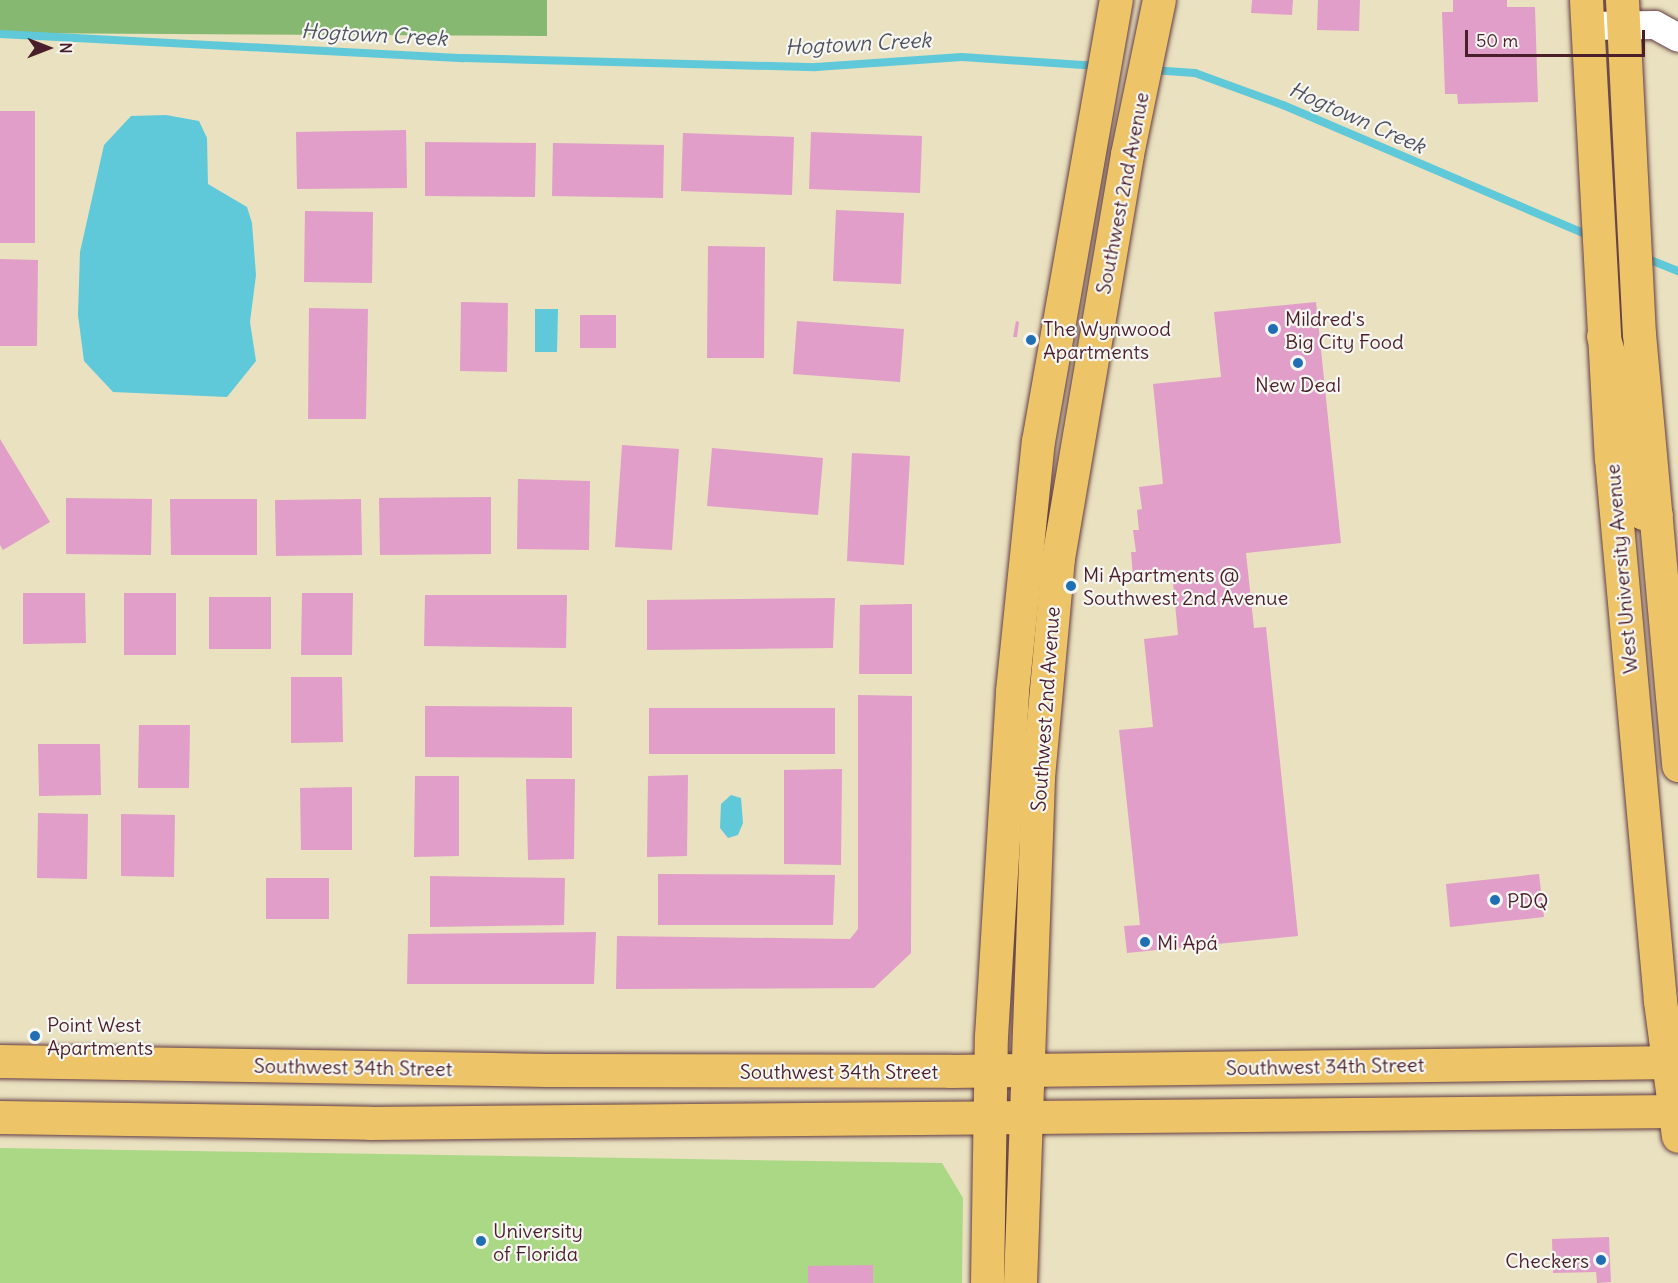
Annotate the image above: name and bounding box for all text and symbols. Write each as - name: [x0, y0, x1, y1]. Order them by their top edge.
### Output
- north arrow: [18, 18, 78, 78]
- scale bar: [1468, 18, 1648, 56]
- water label: Hogtown Creek: [300, 19, 448, 51]
- water label: Hogtown Creek: [784, 28, 932, 60]
- text: 50 m: [1476, 29, 1518, 52]
- text: N: [56, 42, 76, 54]
- water label: Hogtown Creek: [1285, 77, 1429, 159]
- street label: Southwest 2nd Avenue: [1091, 90, 1153, 296]
- place label: Mildred's Big City Food: [1285, 306, 1404, 353]
- place label: The Wynwood Apartments: [1043, 316, 1171, 363]
- marker: Mildred's Big City Food: [1266, 322, 1280, 336]
- marker: The Wynwood Apartments: [1024, 333, 1038, 347]
- marker: New Deal: [1291, 356, 1305, 370]
- place label: New Deal: [1255, 372, 1341, 396]
- street label: West University Avenue: [1600, 463, 1642, 675]
- place label: Mi Apartments @ Southwest 2nd Avenue: [1083, 562, 1288, 609]
- marker: Mi Apartments @ Southwest 2nd Avenue: [1064, 579, 1078, 593]
- street label: Southwest 2nd Avenue: [1026, 606, 1064, 812]
- place label: PDQ: [1507, 888, 1548, 912]
- marker: PDQ: [1488, 893, 1502, 907]
- place label: Mi Apá: [1157, 930, 1218, 954]
- marker: Mi Apá: [1138, 935, 1152, 949]
- place label: Point West Apartments: [47, 1012, 153, 1059]
- marker: Point West Apartments: [28, 1029, 42, 1043]
- street label: Southwest 34th Street: [1225, 1052, 1425, 1080]
- street label: Southwest 34th Street: [253, 1053, 453, 1081]
- street label: Southwest 34th Street: [740, 1059, 938, 1083]
- place label: University of Florida: [493, 1218, 583, 1265]
- marker: University of Florida: [474, 1234, 488, 1248]
- place label: Checkers: [1505, 1248, 1589, 1272]
- marker: Checkers: [1594, 1253, 1608, 1267]

